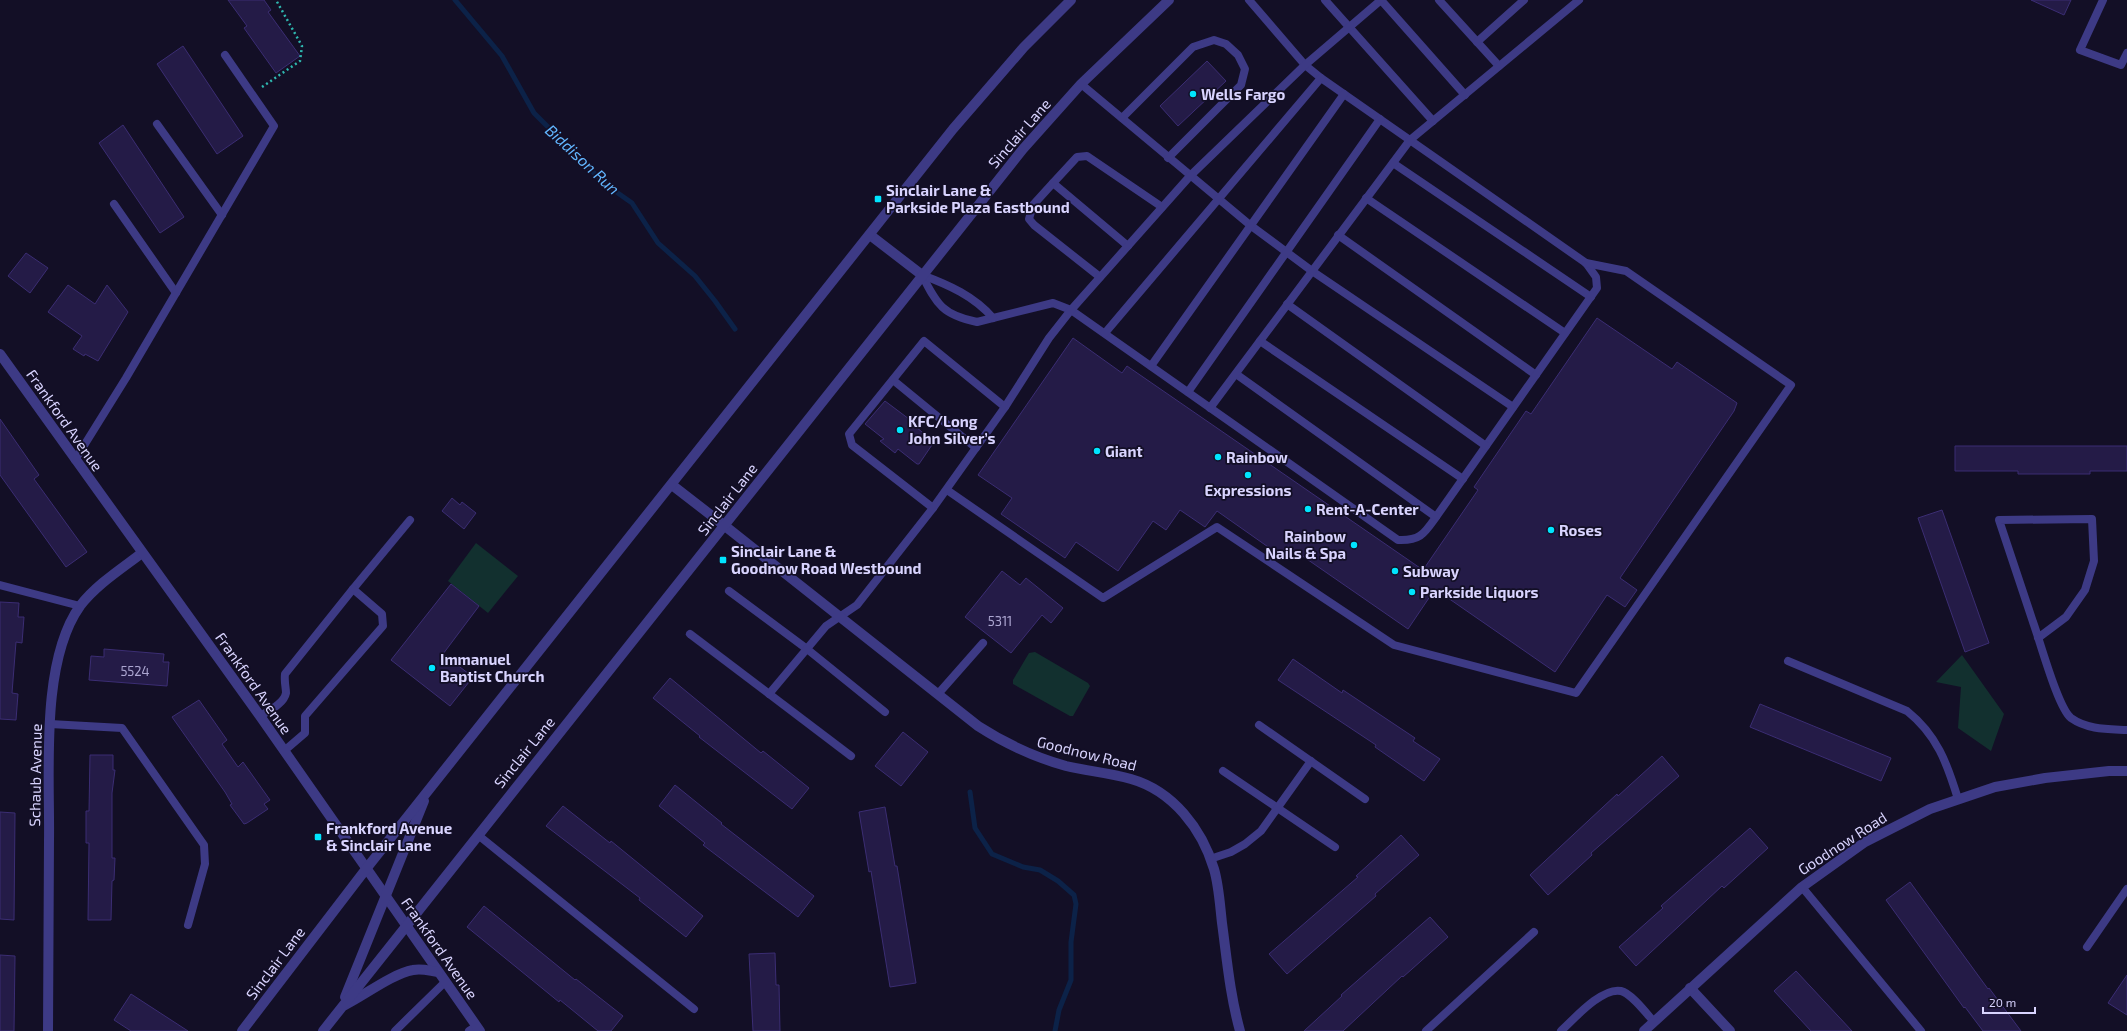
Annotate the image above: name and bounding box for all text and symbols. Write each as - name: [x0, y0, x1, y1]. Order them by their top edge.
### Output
- place label: Wells Fargo: [1201, 85, 1286, 103]
- marker: Wells Fargo: [1188, 89, 1198, 99]
- street label: Sinclair Lane: [984, 95, 1054, 171]
- water label: Biddison Run: [542, 120, 624, 198]
- place label: Sinclair Lane & Parkside Plaza Eastbound: [886, 181, 1070, 216]
- marker: Sinclair Lane & Parkside Plaza Eastbound: [873, 194, 883, 204]
- street label: Frankford Avenue: [23, 366, 107, 474]
- place label: KFC/Long John Silver’s: [908, 412, 996, 447]
- marker: KFC/Long John Silver’s: [895, 425, 905, 435]
- place label: Giant: [1105, 442, 1143, 460]
- marker: Giant: [1092, 446, 1102, 456]
- place label: Rainbow: [1226, 448, 1288, 466]
- marker: Rainbow: [1213, 452, 1223, 462]
- street label: Sinclair Lane: [693, 459, 761, 539]
- marker: Expressions: [1243, 470, 1253, 480]
- place label: Expressions: [1205, 481, 1291, 499]
- place label: Rent-A-Center: [1316, 500, 1419, 518]
- marker: Rent-A-Center: [1303, 504, 1313, 514]
- place label: Roses: [1559, 521, 1602, 539]
- marker: Roses: [1546, 525, 1556, 535]
- place label: Rainbow Nails & Spa: [1265, 527, 1346, 562]
- marker: Rainbow Nails & Spa: [1349, 540, 1359, 550]
- place label: Sinclair Lane & Goodnow Road Westbound: [731, 542, 922, 577]
- marker: Sinclair Lane & Goodnow Road Westbound: [718, 555, 728, 565]
- place label: Subway: [1403, 562, 1460, 581]
- marker: Subway: [1390, 566, 1400, 576]
- place label: Parkside Liquors: [1420, 583, 1539, 601]
- marker: Parkside Liquors: [1407, 587, 1417, 597]
- house number: 5311: [988, 613, 1012, 629]
- street label: Frankford Avenue: [212, 629, 296, 737]
- place label: Immanuel Baptist Church: [440, 650, 544, 685]
- house number: 5524: [120, 663, 150, 679]
- marker: Immanuel Baptist Church: [427, 663, 437, 673]
- street label: Sinclair Lane: [490, 713, 558, 791]
- street label: Schaub Avenue: [25, 723, 45, 827]
- street label: Goodnow Road: [1035, 732, 1139, 774]
- street label: Goodnow Road: [1794, 808, 1890, 878]
- place label: Frankford Avenue & Sinclair Lane: [326, 819, 452, 854]
- marker: Frankford Avenue & Sinclair Lane: [313, 832, 323, 842]
- street label: Frankford Avenue: [398, 894, 482, 1002]
- street label: Sinclair Lane: [242, 923, 308, 1003]
- scale bar: [1983, 989, 2035, 1015]
- text: 20 m: [1989, 995, 2016, 1009]

